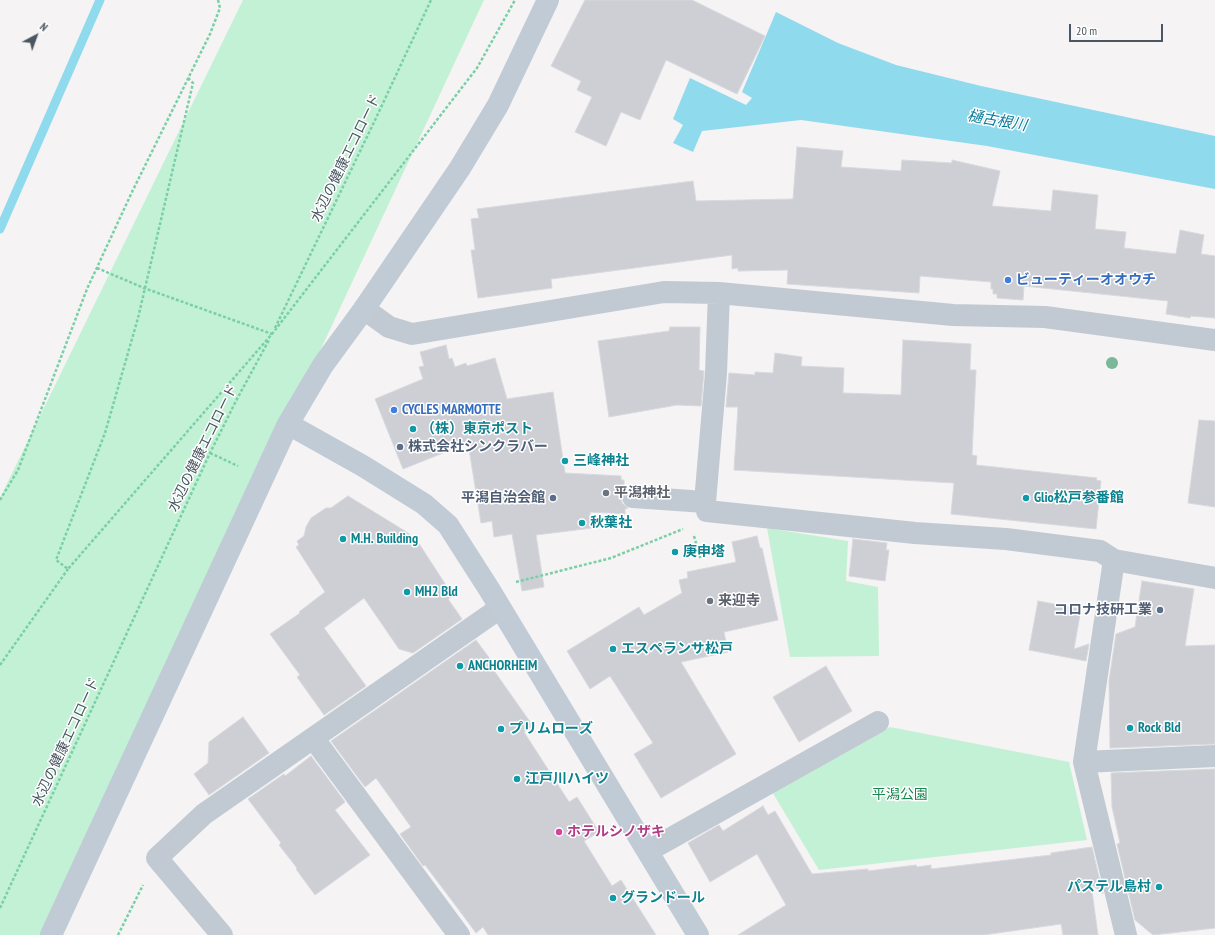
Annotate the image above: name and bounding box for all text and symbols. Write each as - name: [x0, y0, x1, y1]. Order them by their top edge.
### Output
- north arrow: [16, 16, 56, 56]
- scale bar: [1071, 16, 1165, 42]
- text: N: [37, 20, 51, 34]
- text: 20 m: [1076, 23, 1097, 38]
- street label: 水辺の健康エコロード: [308, 91, 384, 225]
- water label: 樋古根川: [966, 107, 1028, 135]
- place label: ビューティーオオウチ: [1016, 272, 1156, 288]
- marker: ビューティーオオウチ: [1003, 275, 1013, 285]
- street label: 水辺の健康エコロード: [165, 381, 241, 515]
- place label: CYCLES MARMOTTE: [402, 402, 501, 418]
- marker: CYCLES MARMOTTE: [389, 405, 399, 415]
- place label: （株）東京ポスト: [421, 421, 533, 437]
- marker: （株）東京ポスト: [408, 424, 418, 434]
- place label: 株式会社シンクラバー: [408, 439, 548, 455]
- marker: 株式会社シンクラバー: [395, 442, 405, 452]
- place label: 三峰神社: [573, 453, 629, 469]
- marker: 三峰神社: [560, 456, 570, 466]
- place label: 平潟神社: [614, 485, 670, 501]
- marker: 平潟神社: [601, 488, 611, 498]
- place label: 平潟自治会館: [461, 490, 545, 506]
- place label: Glio松戸参番館: [1034, 490, 1124, 506]
- marker: 平潟自治会館: [548, 493, 558, 503]
- marker: Glio松戸参番館: [1021, 493, 1031, 503]
- place label: 秋葉社: [590, 515, 632, 531]
- marker: 秋葉社: [577, 518, 587, 528]
- place label: M.H. Building: [351, 531, 418, 547]
- marker: M.H. Building: [338, 534, 348, 544]
- place label: 庚申塔: [683, 544, 725, 560]
- marker: 庚申塔: [670, 547, 680, 557]
- place label: MH2 Bld: [415, 584, 458, 600]
- marker: MH2 Bld: [402, 587, 412, 597]
- place label: 来迎寺: [718, 593, 760, 609]
- marker: 来迎寺: [705, 596, 715, 606]
- place label: コロナ技研工業: [1054, 602, 1152, 618]
- marker: コロナ技研工業: [1155, 605, 1165, 615]
- place label: エスペランサ松戸: [621, 641, 733, 657]
- marker: エスペランサ松戸: [608, 644, 618, 654]
- place label: ANCHORHEIM: [468, 658, 537, 674]
- marker: ANCHORHEIM: [455, 661, 465, 671]
- street label: 水辺の健康エコロード: [29, 675, 103, 809]
- place label: Rock Bld: [1138, 720, 1181, 736]
- place label: プリムローズ: [509, 721, 593, 737]
- marker: Rock Bld: [1125, 723, 1135, 733]
- marker: プリムローズ: [496, 724, 506, 734]
- place label: 江戸川ハイツ: [525, 771, 609, 787]
- marker: 江戸川ハイツ: [512, 774, 522, 784]
- park label: 平潟公園: [872, 787, 928, 803]
- place label: ホテルシノザキ: [567, 824, 665, 840]
- marker: ホテルシノザキ: [554, 827, 564, 837]
- place label: パステル島村: [1067, 879, 1151, 895]
- marker: パステル島村: [1154, 882, 1164, 892]
- place label: グランドール: [621, 890, 705, 906]
- marker: グランドール: [608, 893, 618, 903]

